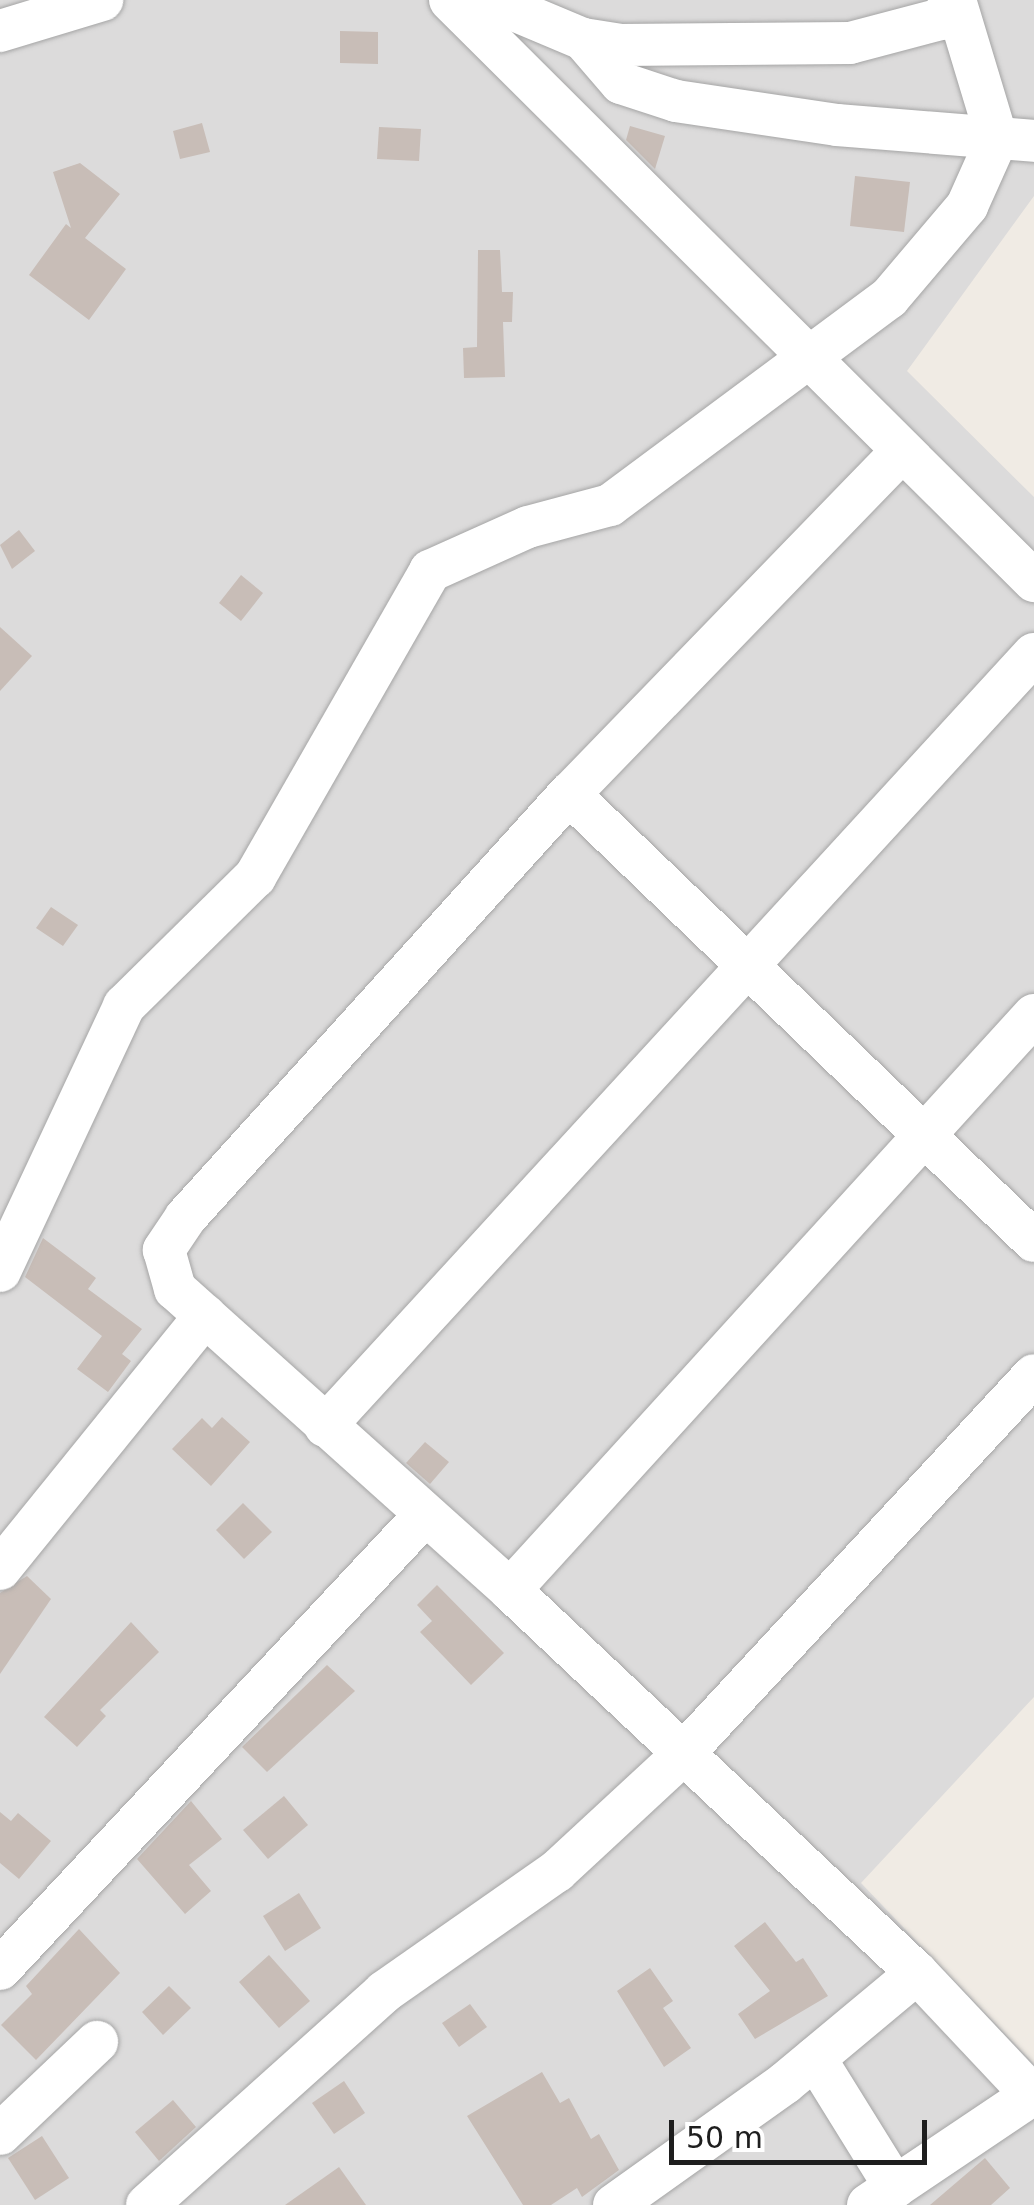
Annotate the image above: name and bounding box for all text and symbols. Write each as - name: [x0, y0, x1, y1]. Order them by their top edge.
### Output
- scale bar: [674, 2100, 932, 2162]
- text: 50 m: [686, 2120, 763, 2155]

